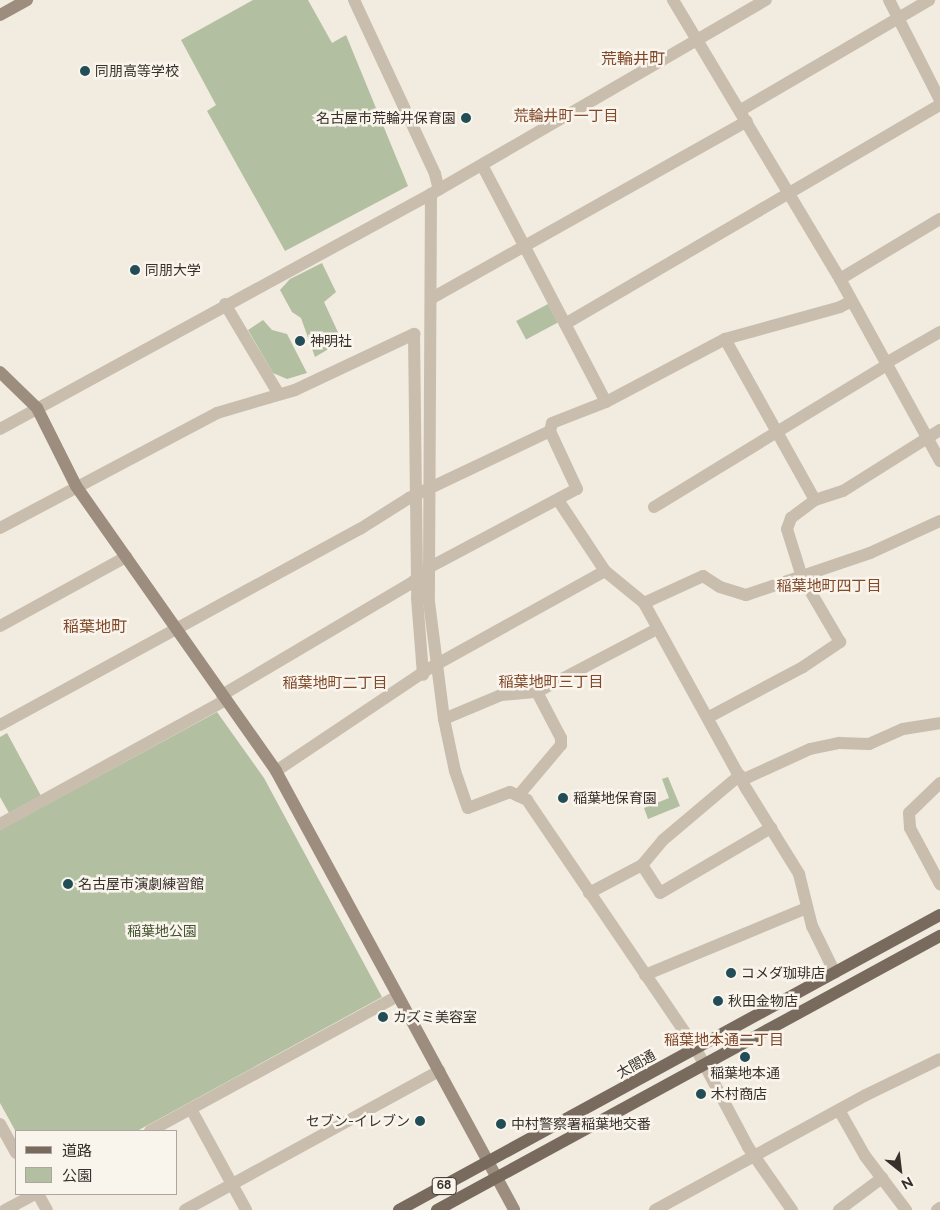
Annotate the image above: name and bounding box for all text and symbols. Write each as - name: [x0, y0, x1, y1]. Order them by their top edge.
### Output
- district label: 荒輪井町: [601, 49, 665, 69]
- place label: 同朋高等学校: [95, 63, 179, 79]
- marker: 同朋高等学校: [79, 65, 91, 77]
- district label: 荒輪井町一丁目: [514, 108, 618, 126]
- place label: 名古屋市荒輪井保育園: [316, 110, 456, 126]
- marker: 名古屋市荒輪井保育園: [460, 112, 472, 124]
- place label: 同朋大学: [145, 262, 201, 278]
- marker: 同朋大学: [129, 264, 141, 276]
- place label: 神明社: [310, 333, 352, 349]
- marker: 神明社: [294, 335, 306, 347]
- district label: 稲葉地町四丁目: [777, 578, 881, 596]
- district label: 稲葉地町: [63, 617, 127, 637]
- district label: 稲葉地町三丁目: [499, 674, 603, 692]
- district label: 稲葉地町二丁目: [283, 675, 387, 693]
- place label: 稲葉地保育園: [573, 790, 657, 806]
- marker: 稲葉地保育園: [557, 792, 569, 804]
- place label: 名古屋市演劇練習館: [78, 876, 204, 892]
- marker: 名古屋市演劇練習館: [62, 878, 74, 890]
- park label: 稲葉地公園: [127, 923, 197, 939]
- place label: コメダ珈琲店: [741, 965, 825, 981]
- marker: コメダ珈琲店: [725, 967, 737, 979]
- place label: 秋田金物店: [728, 993, 798, 1009]
- marker: 秋田金物店: [712, 995, 724, 1007]
- place label: カズミ美容室: [393, 1009, 477, 1025]
- marker: カズミ美容室: [377, 1011, 389, 1023]
- district label: 稲葉地本通二丁目: [664, 1032, 784, 1050]
- street label: 太閤通: [614, 1046, 658, 1082]
- marker: 稲葉地本通: [739, 1051, 751, 1063]
- place label: 稲葉地本通: [710, 1065, 780, 1081]
- place label: 木村商店: [711, 1086, 767, 1102]
- marker: 木村商店: [695, 1088, 707, 1100]
- place label: セブン-イレブン: [306, 1113, 410, 1129]
- marker: セブン-イレブン: [414, 1115, 426, 1127]
- place label: 中村警察署稲葉地交番: [511, 1116, 651, 1132]
- marker: 中村警察署稲葉地交番: [495, 1118, 507, 1130]
- legend: [15, 1130, 178, 1195]
- text: 道路: [62, 1142, 92, 1160]
- north arrow: [875, 1145, 925, 1195]
- text: 公園: [62, 1167, 92, 1185]
- text: N: [899, 1174, 916, 1193]
- road number: 68: [432, 1176, 456, 1196]

